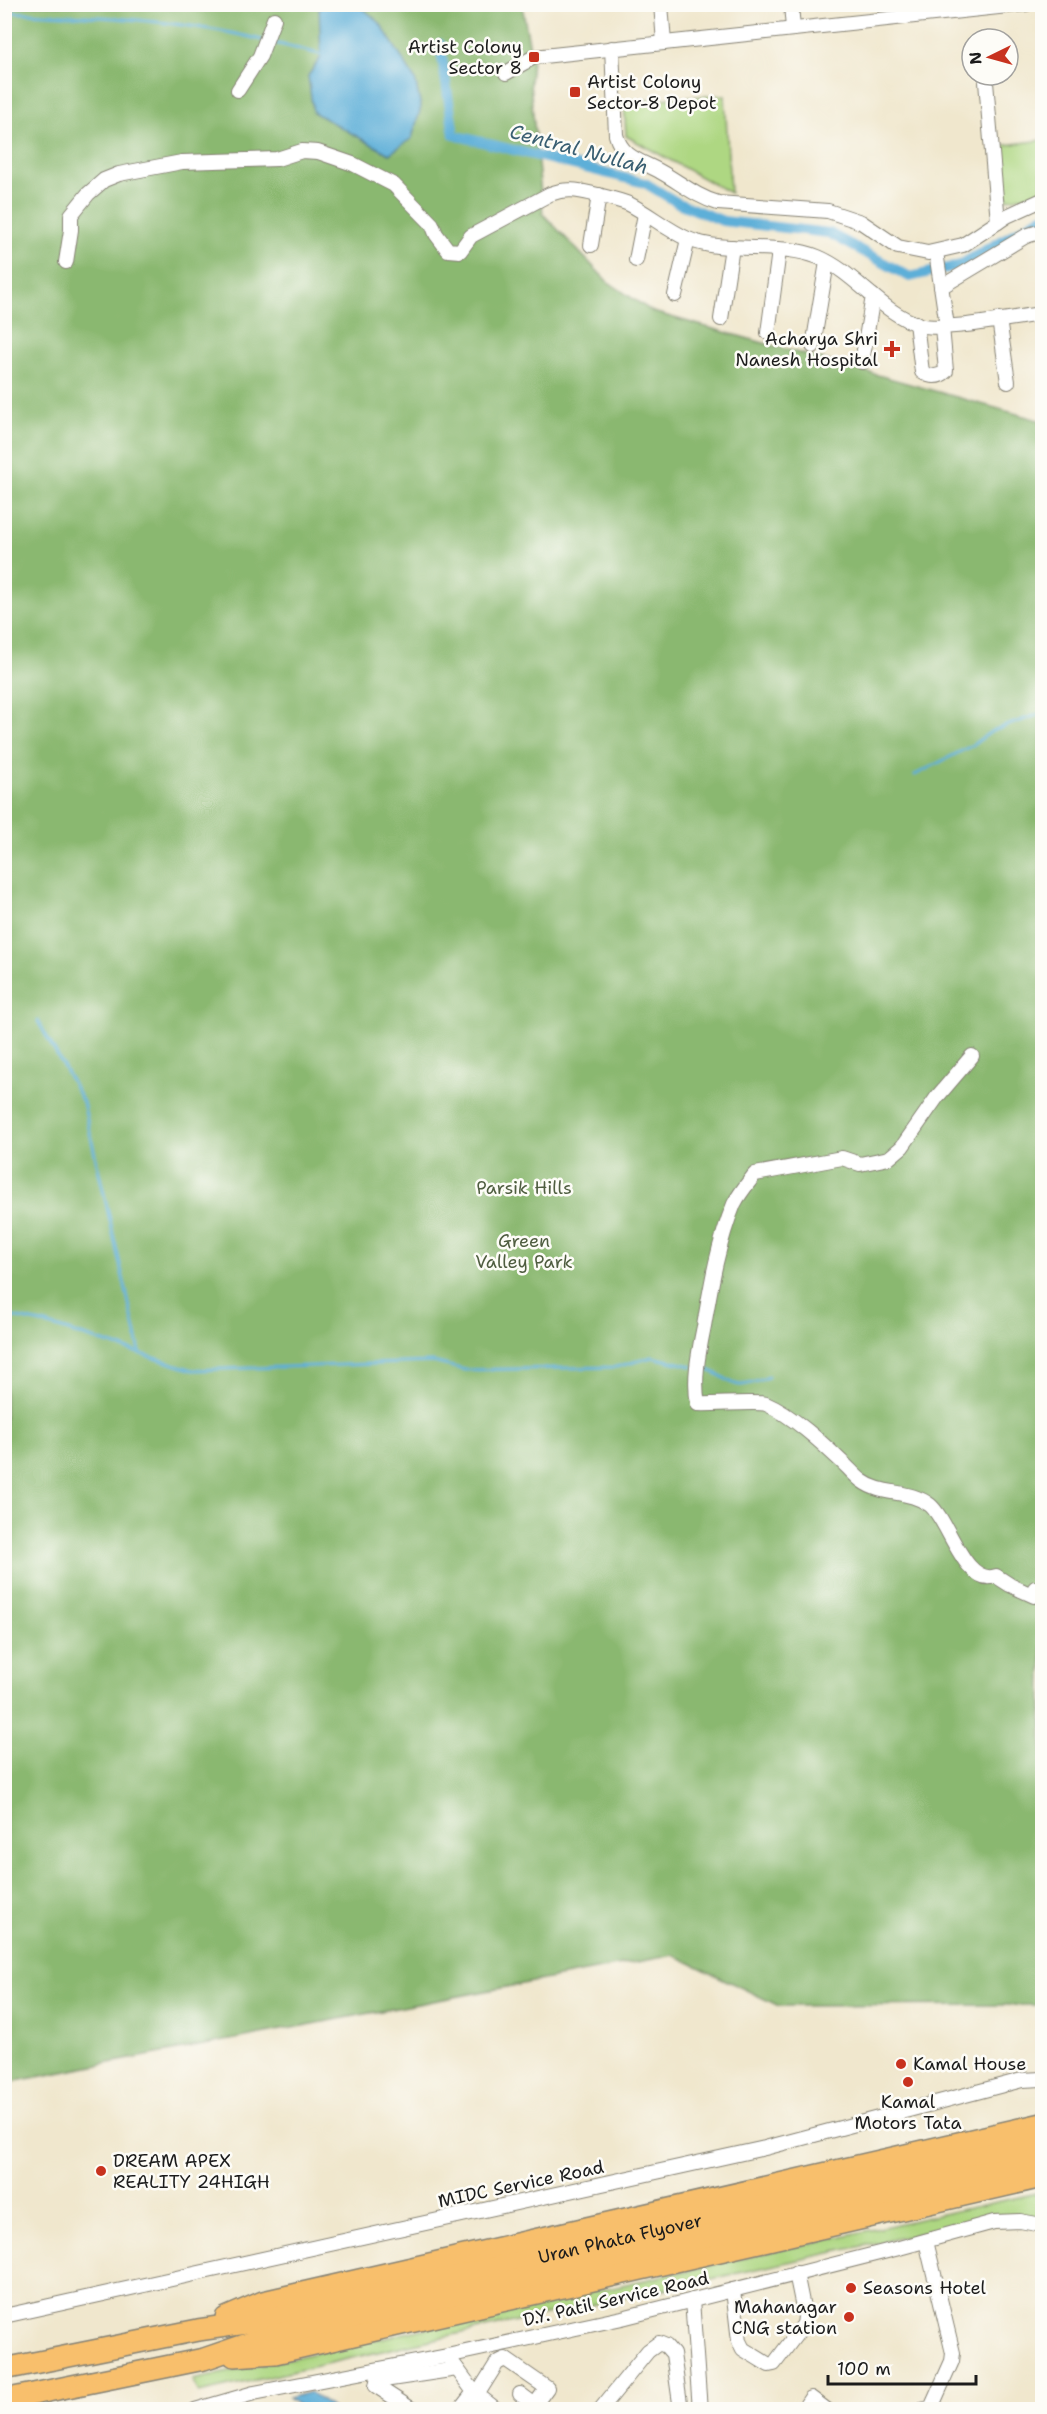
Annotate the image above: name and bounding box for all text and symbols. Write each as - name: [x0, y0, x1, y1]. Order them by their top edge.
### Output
- north arrow: [960, 27, 1020, 87]
- place label: Artist Colony Sector 8: [408, 35, 522, 80]
- marker: Artist Colony Sector 8: [527, 50, 541, 64]
- text: N: [965, 51, 987, 65]
- place label: Artist Colony Sector-8 Depot: [587, 70, 717, 115]
- marker: Artist Colony Sector-8 Depot: [568, 85, 582, 99]
- water label: Central Nullah: [507, 118, 651, 180]
- place label: Acharya Shri Nanesh Hospital: [735, 327, 879, 372]
- marker: Acharya Shri Nanesh Hospital: [883, 340, 901, 358]
- park label: Parsik Hills: [476, 1176, 572, 1200]
- park label: Green Valley Park: [475, 1229, 573, 1274]
- place label: Kamal House: [913, 2052, 1026, 2076]
- marker: Kamal House: [894, 2057, 908, 2071]
- marker: Kamal Motors Tata: [901, 2075, 915, 2089]
- place label: Kamal Motors Tata: [854, 2090, 962, 2135]
- place label: DREAM APEX REALITY 24HIGH: [113, 2149, 270, 2194]
- street label: MIDC Service Road: [436, 2155, 606, 2213]
- marker: DREAM APEX REALITY 24HIGH: [94, 2164, 108, 2178]
- street label: Uran Phata Flyover: [536, 2208, 705, 2269]
- street label: D.Y. Patil Service Road: [521, 2266, 711, 2332]
- place label: Seasons Hotel: [863, 2276, 987, 2300]
- marker: Seasons Hotel: [844, 2281, 858, 2295]
- place label: Mahanagar CNG station: [732, 2295, 837, 2340]
- marker: Mahanagar CNG station: [842, 2310, 856, 2324]
- scale bar: [828, 2348, 976, 2386]
- text: 100 m: [837, 2357, 891, 2381]

